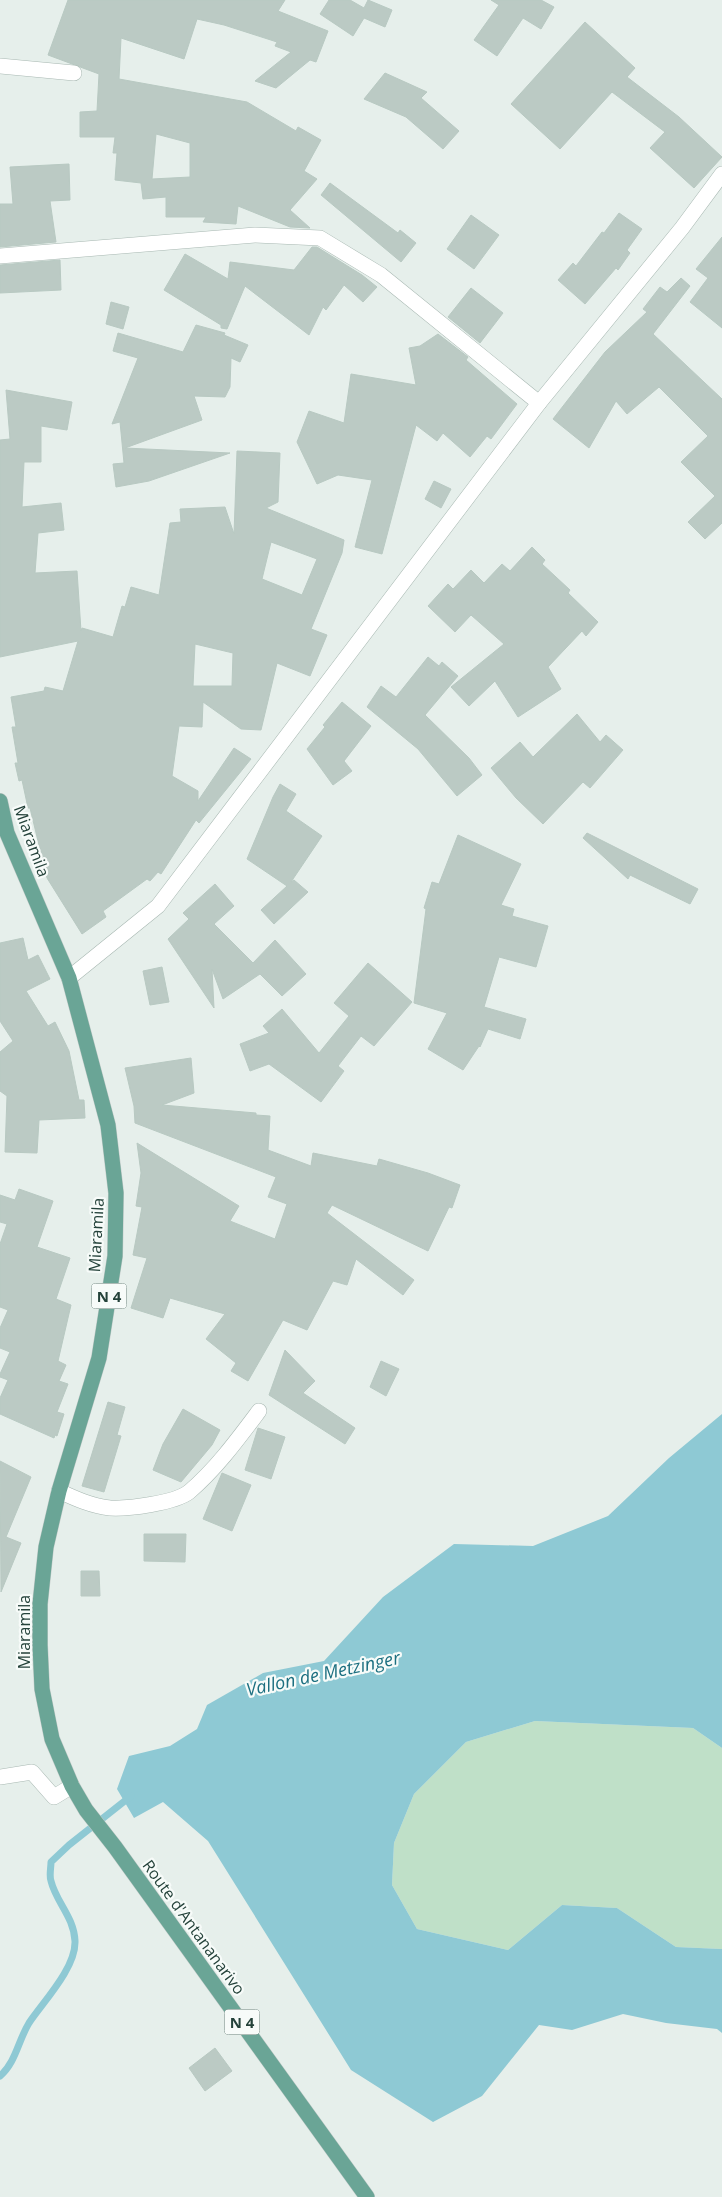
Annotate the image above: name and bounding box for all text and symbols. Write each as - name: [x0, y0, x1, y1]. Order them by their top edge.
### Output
- street label: Miaramila: [9, 802, 55, 880]
- street label: Miaramila: [83, 1197, 109, 1273]
- road number: N 4: [92, 1284, 126, 1308]
- street label: Miaramila: [13, 1595, 35, 1669]
- water label: Vallon de Metzinger: [244, 1645, 403, 1701]
- street label: Route d'Antananarivo: [138, 1855, 250, 1999]
- road number: N 4: [224, 2010, 260, 2034]

